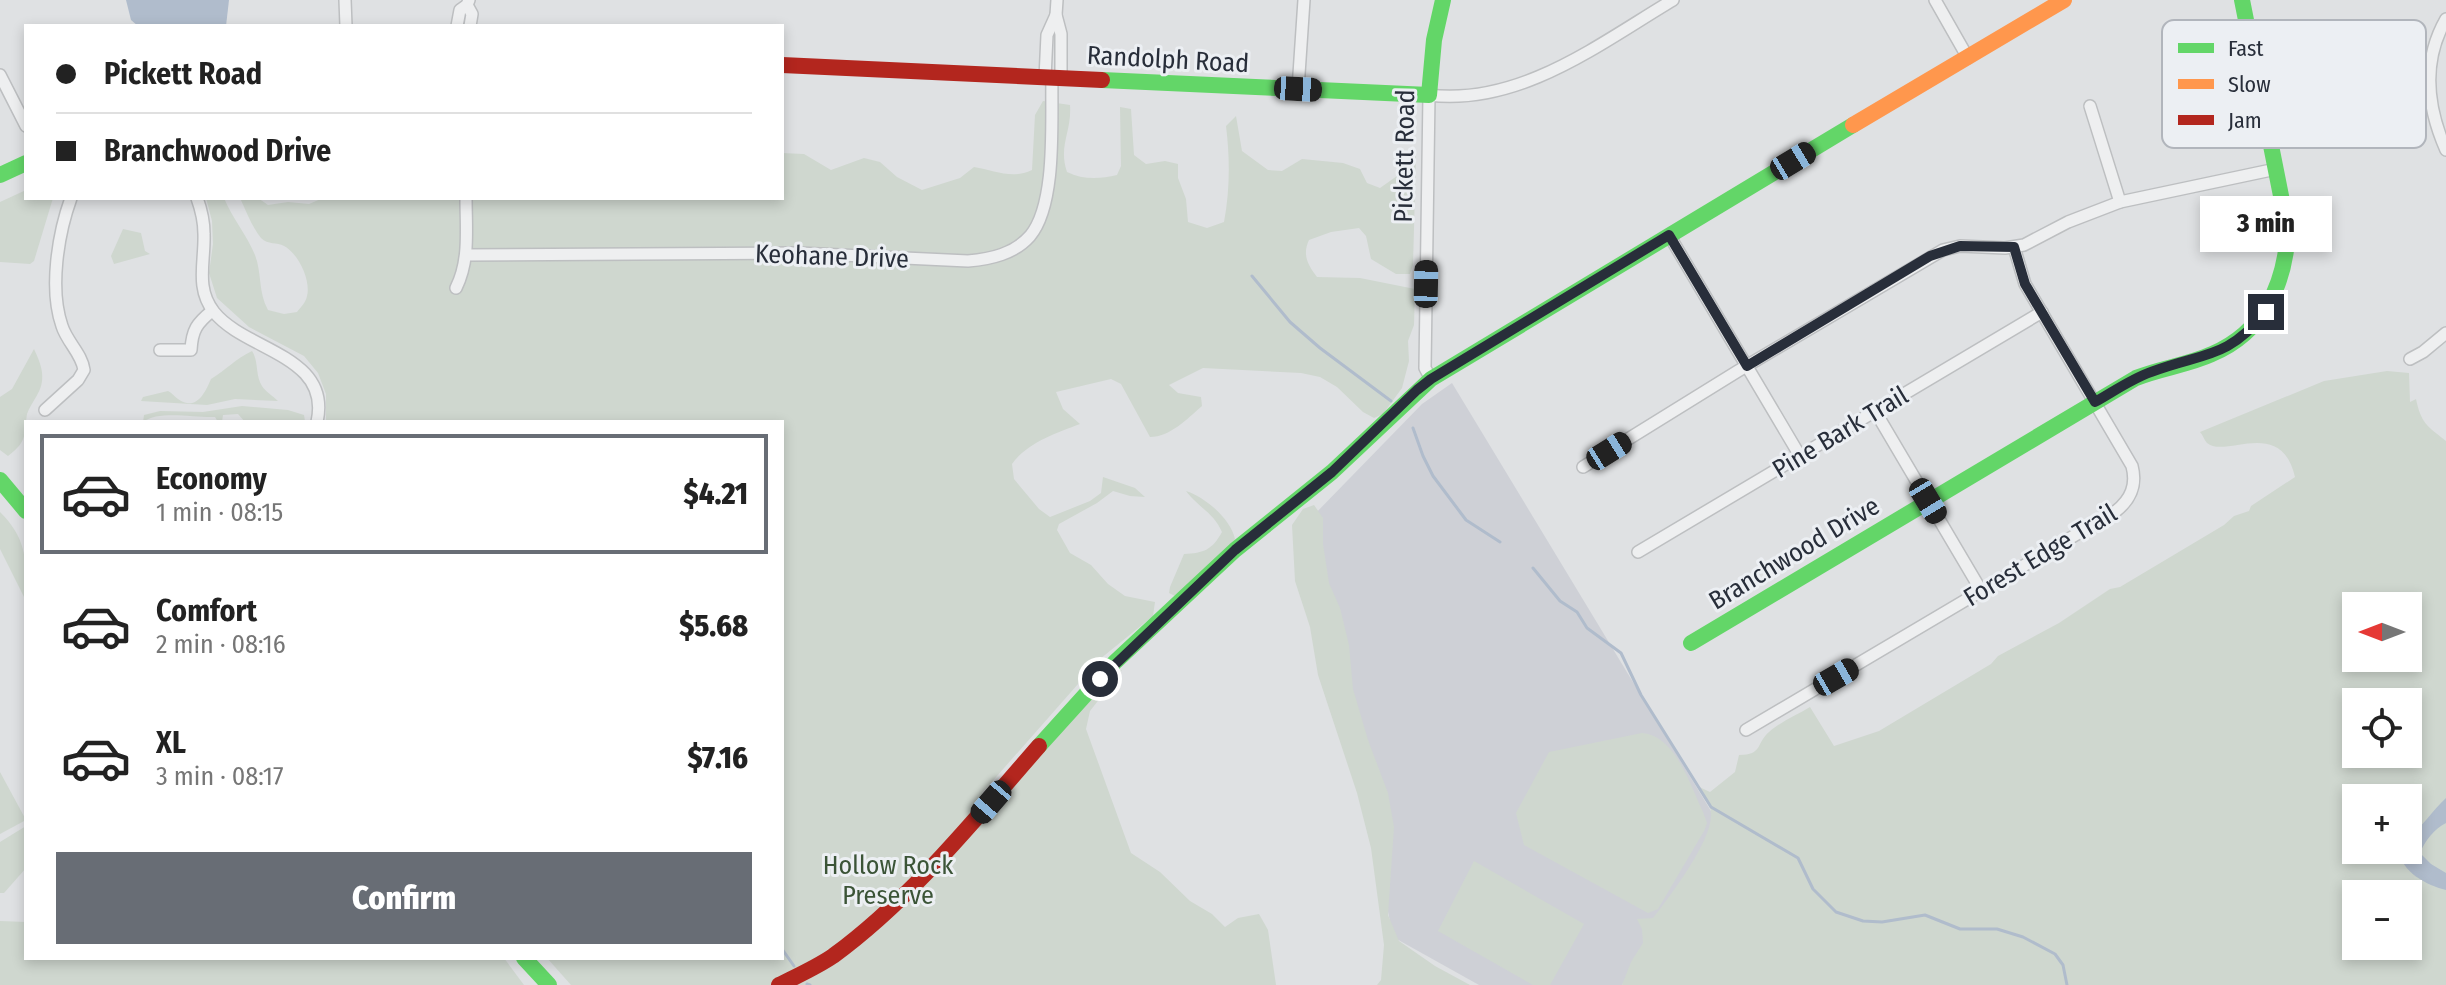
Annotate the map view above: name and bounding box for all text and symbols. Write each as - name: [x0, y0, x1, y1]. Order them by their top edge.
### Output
- legend: [2162, 20, 2426, 148]
- text: Fast: [2228, 35, 2264, 62]
- street label: Randolph Road: [1086, 40, 1250, 79]
- text: Pickett Road: [104, 56, 262, 92]
- text: Slow: [2228, 71, 2271, 98]
- car: [1273, 76, 1323, 102]
- street label: Pickett Road: [1388, 89, 1421, 223]
- text: Jam: [2228, 107, 2262, 134]
- text: Branchwood Drive: [104, 133, 331, 169]
- car: [1766, 138, 1820, 184]
- callout: 3 min: [2200, 196, 2332, 252]
- text: 3 min: [2237, 208, 2295, 239]
- street label: Keohane Drive: [754, 238, 910, 275]
- car: [1414, 260, 1438, 308]
- route end: [2248, 294, 2284, 330]
- street label: Pine Bark Trail: [1767, 380, 1914, 485]
- car: [1582, 428, 1636, 474]
- icon: car: [60, 458, 132, 530]
- text: Economy: [156, 461, 267, 497]
- car: [1905, 474, 1951, 528]
- text: $4.21: [684, 476, 748, 512]
- street label: Branchwood Drive: [1703, 490, 1885, 616]
- text: 1 min · 08:15: [156, 497, 283, 528]
- street label: Forest Edge Trail: [1958, 497, 2123, 613]
- icon: car: [60, 590, 132, 662]
- north arrow: [2342, 592, 2422, 672]
- map controls: [2342, 592, 2422, 960]
- text: Comfort: [156, 593, 257, 629]
- text: $5.68: [679, 608, 748, 644]
- text: 2 min · 08:16: [156, 629, 286, 660]
- car: [1809, 655, 1863, 699]
- route start: [1082, 661, 1118, 697]
- button: locate: [2342, 688, 2422, 768]
- icon: car: [60, 722, 132, 794]
- text: XL: [156, 725, 186, 761]
- text: $7.16: [687, 740, 748, 776]
- text: 3 min · 08:17: [156, 761, 283, 792]
- car: [966, 776, 1016, 828]
- button: +: [2342, 784, 2422, 864]
- park label: Hollow Rock Preserve: [823, 850, 954, 911]
- button: Confirm: [56, 852, 752, 944]
- button: −: [2342, 880, 2422, 960]

